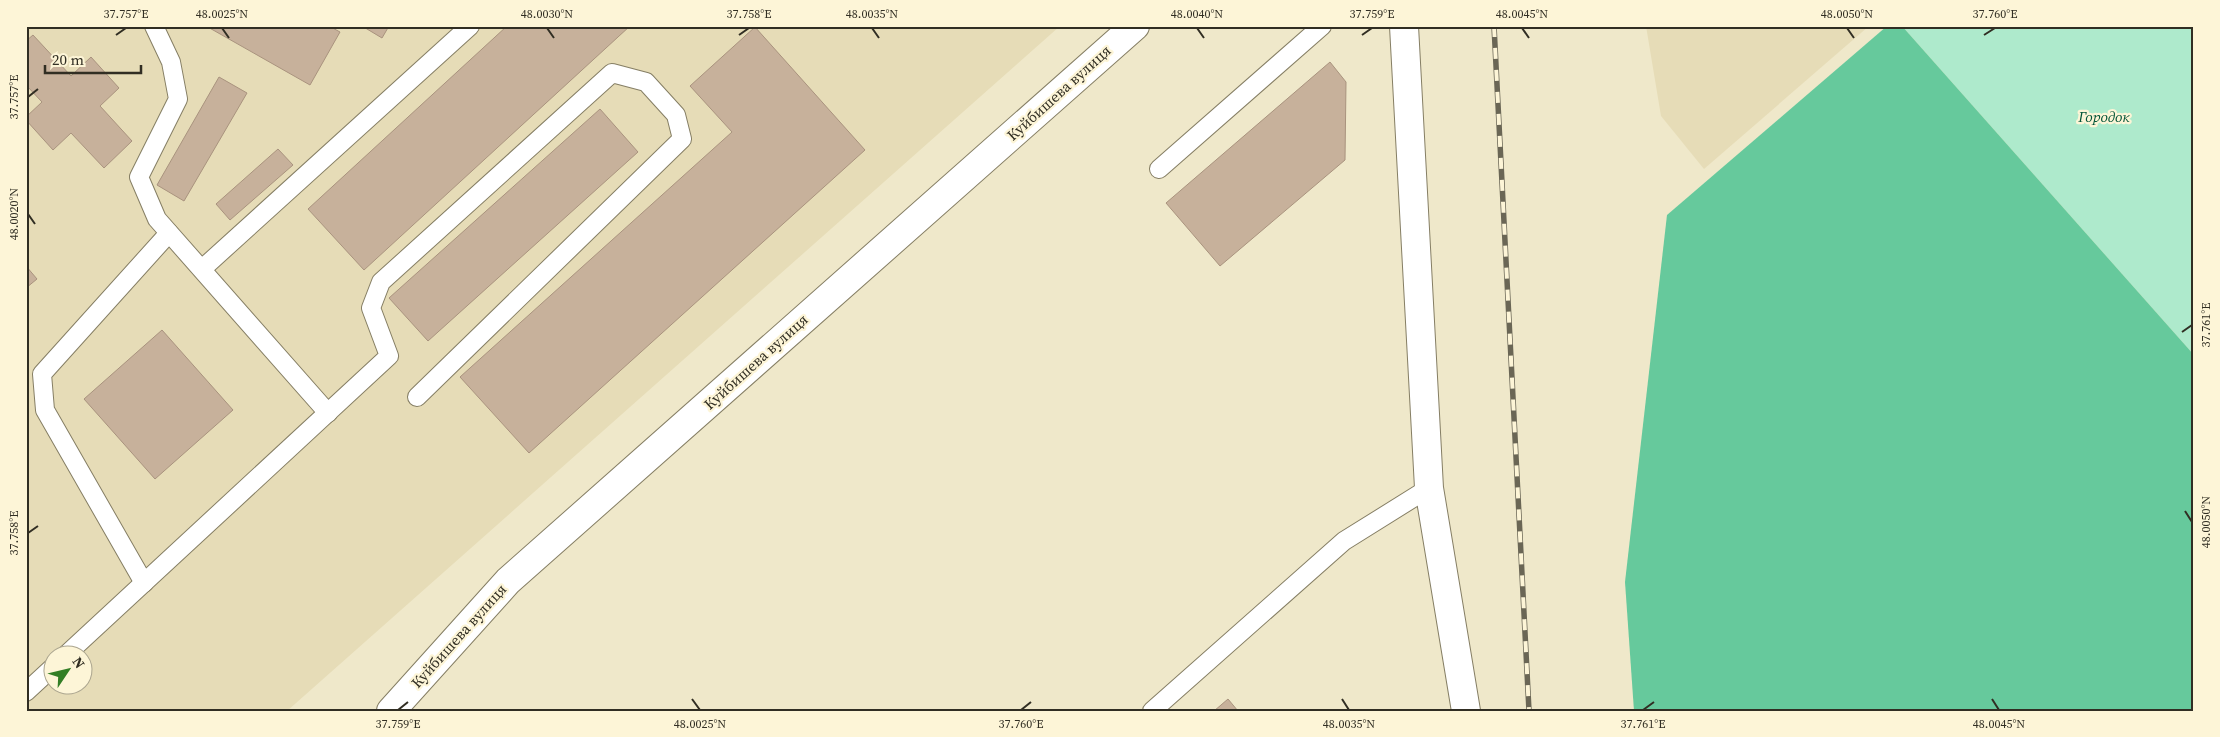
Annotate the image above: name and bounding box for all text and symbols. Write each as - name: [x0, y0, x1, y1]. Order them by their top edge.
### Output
- text: 37.757°E: [104, 6, 148, 22]
- text: 48.0025°N: [196, 6, 248, 22]
- text: 48.0030°N: [521, 6, 573, 22]
- text: 37.758°E: [727, 6, 771, 22]
- text: 48.0035°N: [846, 6, 898, 22]
- text: 48.0040°N: [1171, 6, 1223, 22]
- text: 37.759°E: [1350, 6, 1394, 22]
- text: 48.0045°N: [1496, 6, 1548, 22]
- text: 48.0050°N: [1821, 6, 1873, 22]
- text: 37.760°E: [1973, 6, 2017, 22]
- street label: Куйбишева вулиця: [1002, 40, 1115, 145]
- scale bar: [45, 42, 141, 74]
- text: 20 m: [52, 49, 84, 70]
- text: 37.757°E: [6, 75, 22, 119]
- park label: Городок: [2077, 106, 2130, 127]
- text: 48.0020°N: [6, 188, 22, 240]
- text: 37.761°E: [2198, 303, 2214, 347]
- street label: Куйбишева вулиця: [699, 309, 812, 414]
- text: 48.0050°N: [2198, 496, 2214, 548]
- text: 37.758°E: [6, 511, 22, 555]
- street label: Куйбишева вулиця: [406, 579, 511, 692]
- north arrow: [42, 644, 92, 694]
- text: N: [68, 653, 90, 672]
- text: 37.759°E: [376, 716, 420, 732]
- text: 48.0025°N: [674, 716, 726, 732]
- text: 37.760°E: [999, 716, 1043, 732]
- text: 48.0035°N: [1323, 716, 1375, 732]
- text: 37.761°E: [1621, 716, 1665, 732]
- text: 48.0045°N: [1973, 716, 2025, 732]

